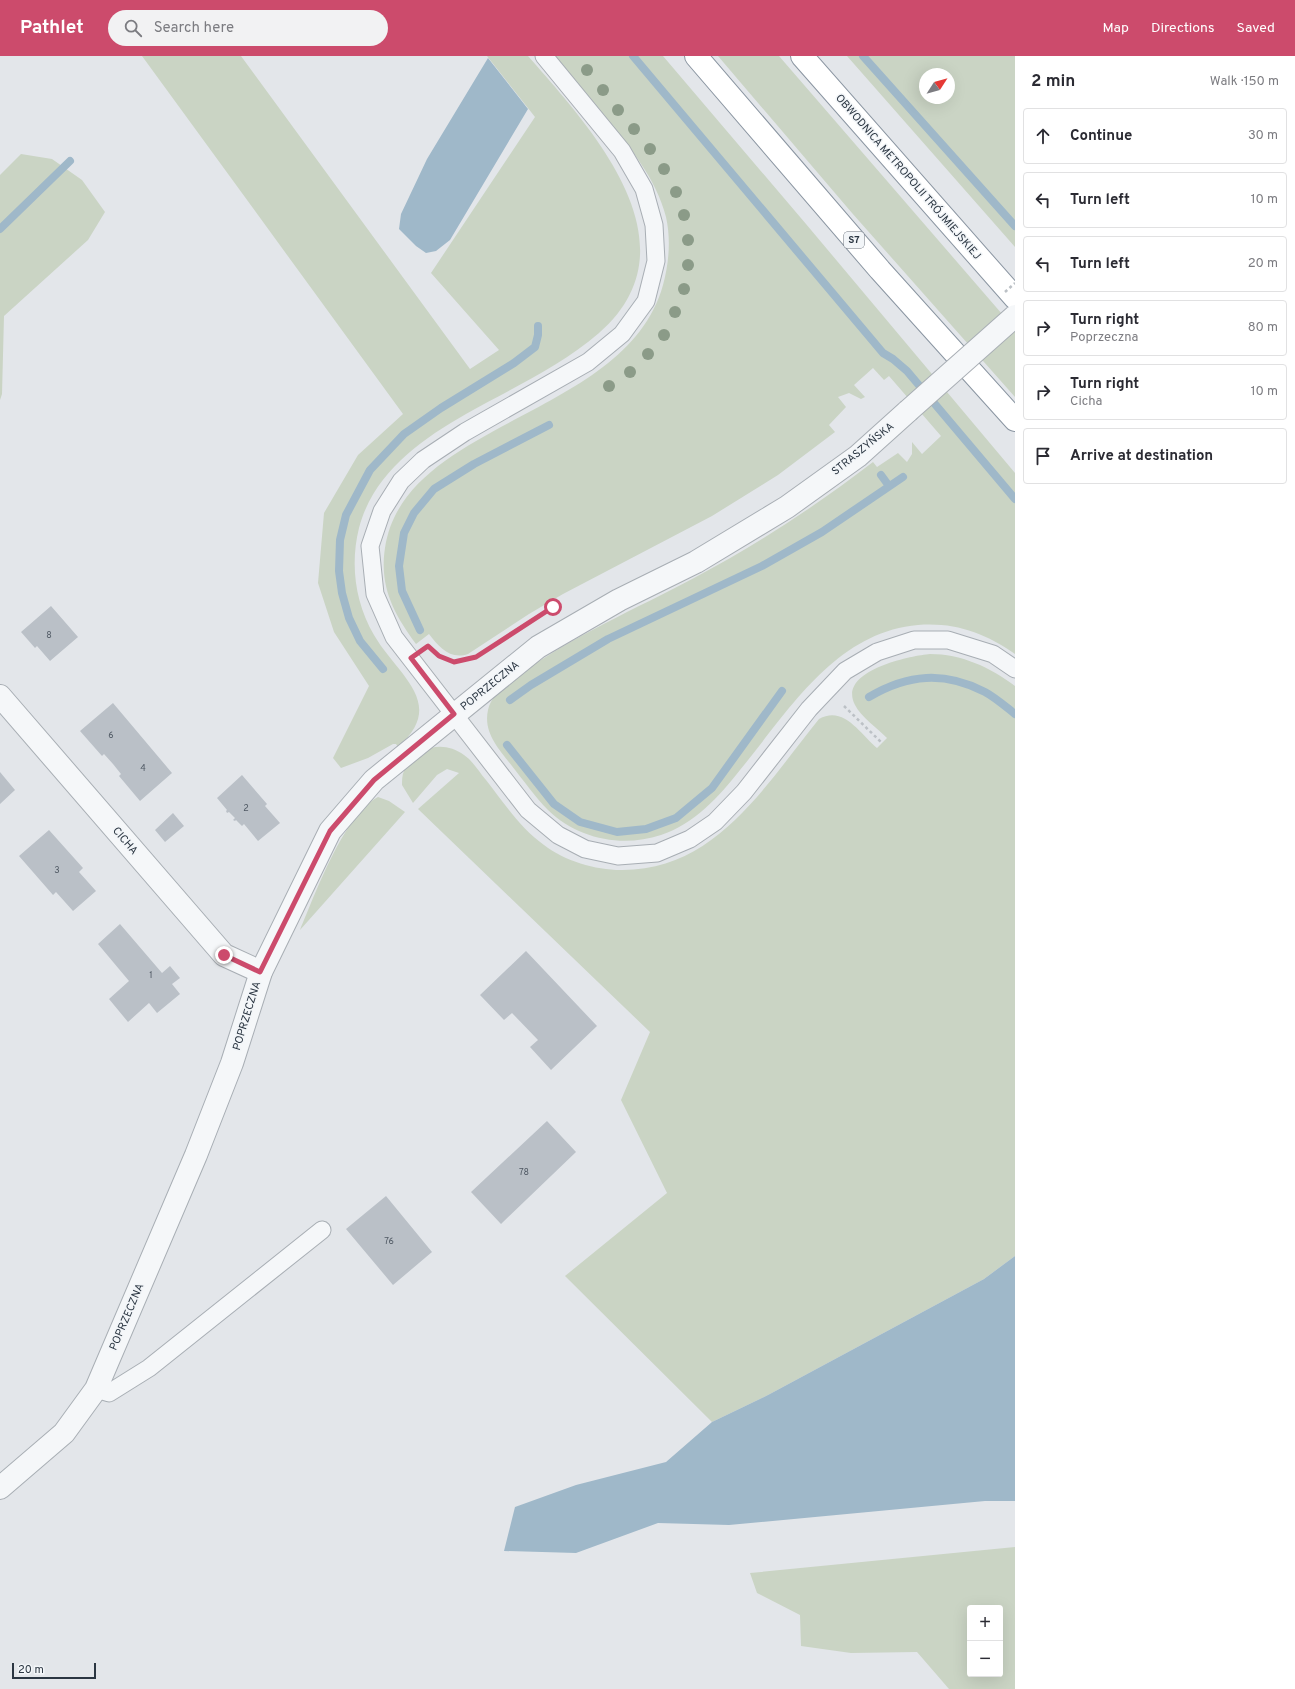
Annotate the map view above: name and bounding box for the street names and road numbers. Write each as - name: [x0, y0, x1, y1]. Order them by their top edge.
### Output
- street label: OBWODNICA METROPOLII TRÓJMIEJSKIEJ: [832, 91, 984, 263]
- road number: S7: [844, 232, 864, 248]
- street label: STRASZYŃSKA: [828, 419, 897, 479]
- street label: POPRZECZNA: [458, 658, 522, 714]
- street label: CICHA: [109, 824, 141, 858]
- street label: POPRZECZNA: [230, 980, 264, 1052]
- street label: POPRZECZNA: [107, 1281, 147, 1353]

